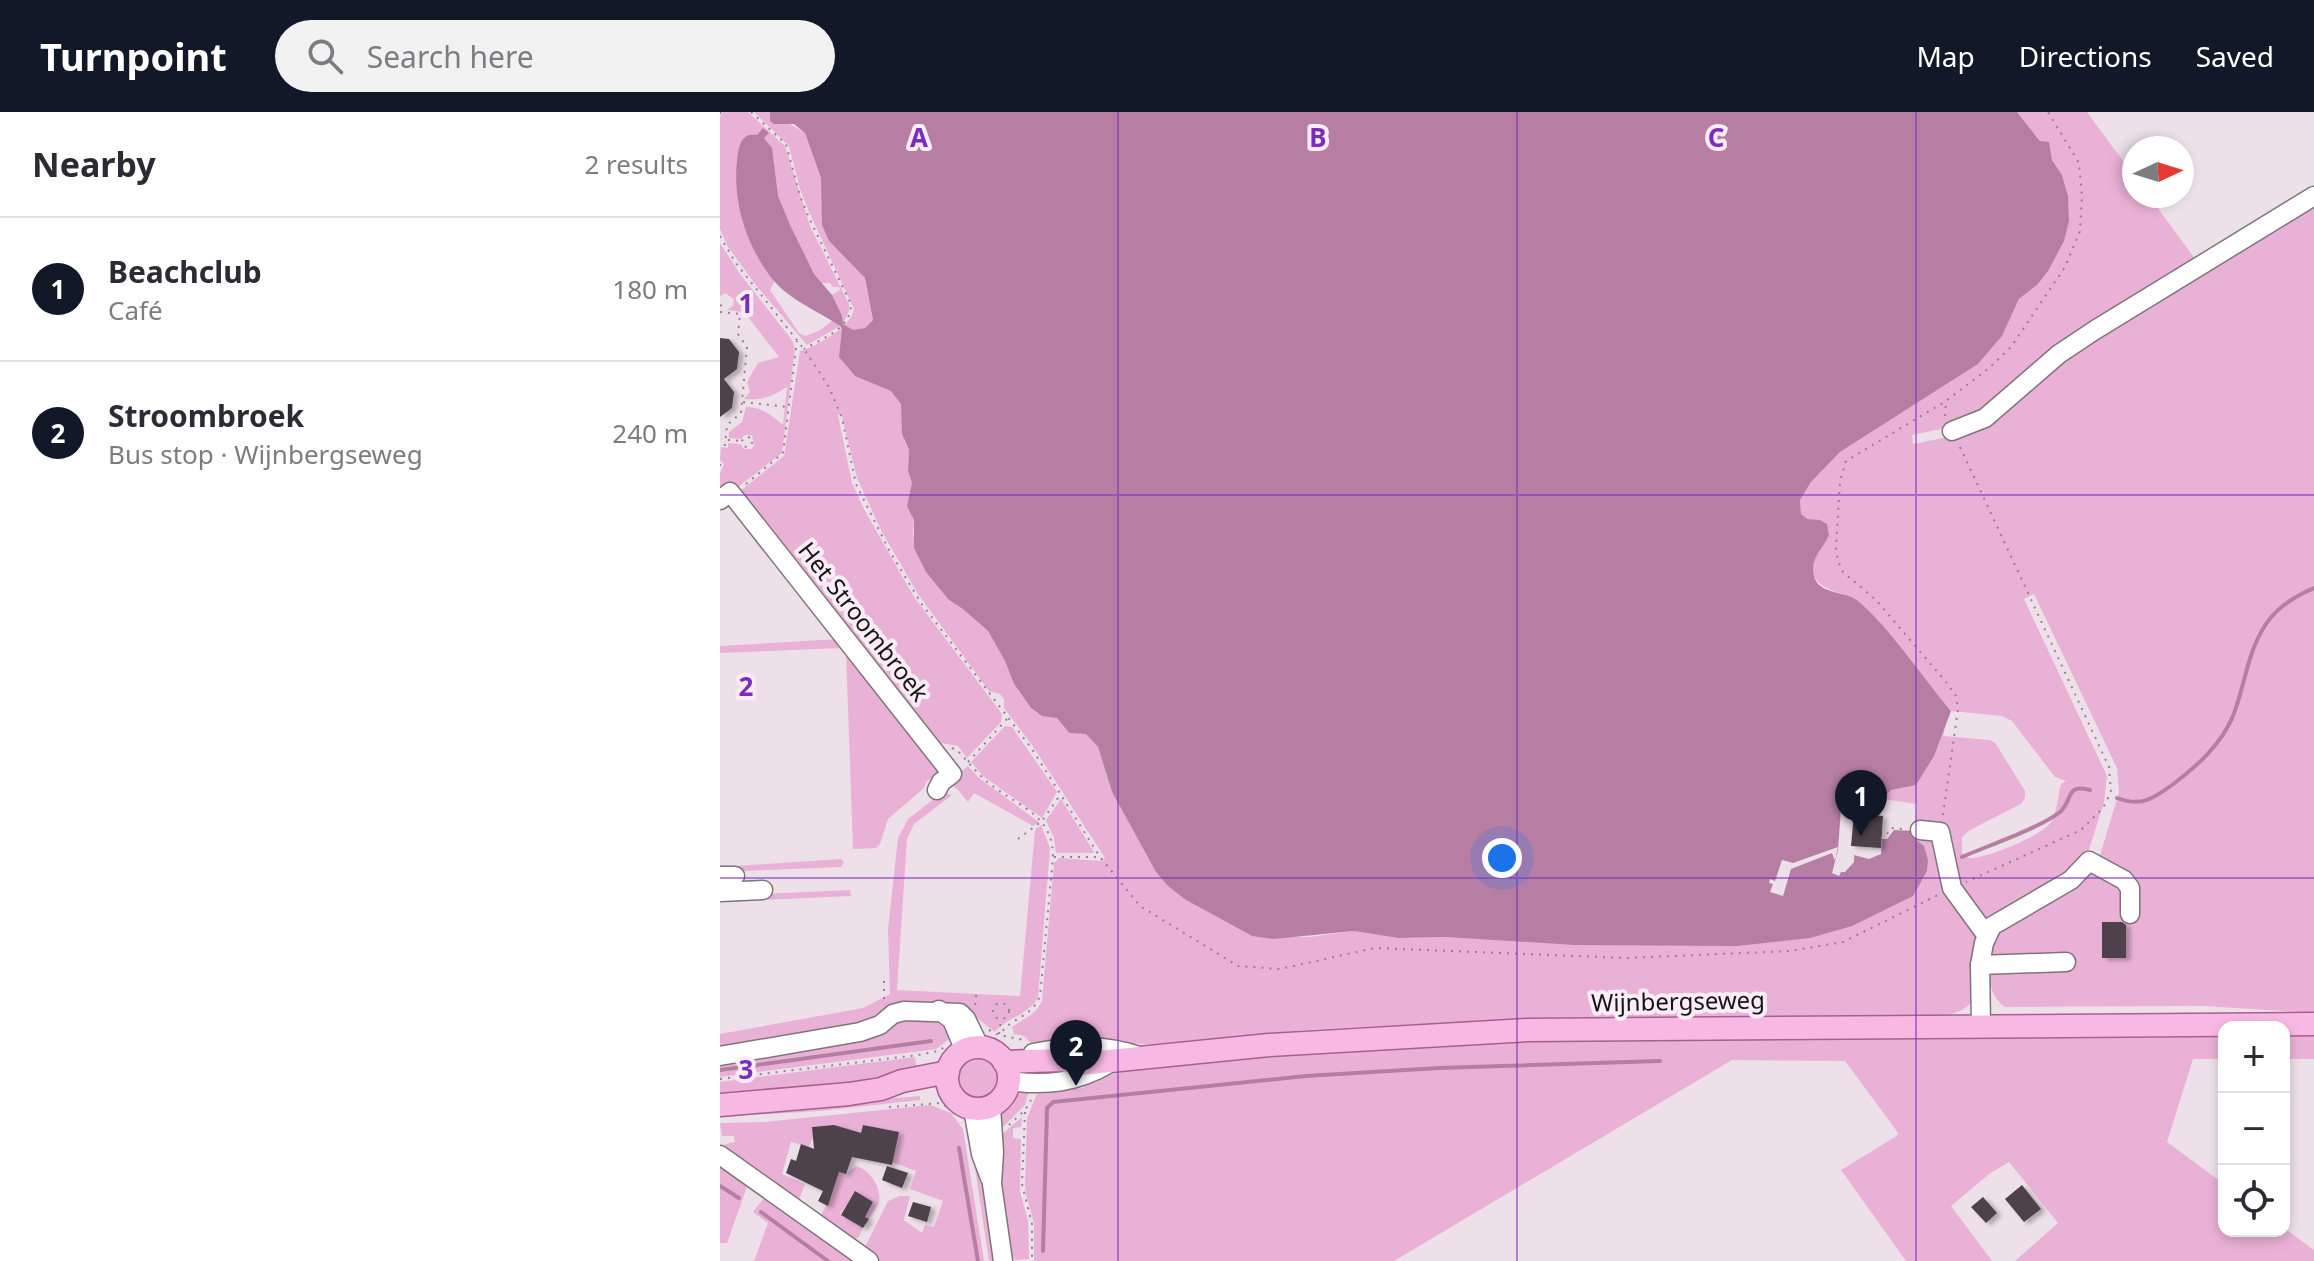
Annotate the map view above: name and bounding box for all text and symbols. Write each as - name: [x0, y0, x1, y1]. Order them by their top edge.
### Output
- search box: [275, 20, 835, 92]
- text: Turnpoint: [40, 30, 227, 82]
- icon: search: [303, 34, 347, 78]
- text: Search here: [367, 36, 534, 77]
- text: Map: [1916, 37, 1975, 75]
- text: Directions: [2019, 37, 2152, 75]
- text: Saved: [2196, 37, 2274, 75]
- text: A: [910, 119, 928, 155]
- text: B: [1309, 119, 1327, 155]
- text: C: [1708, 119, 1724, 155]
- north arrow: [2122, 136, 2194, 208]
- text: Nearby: [32, 141, 156, 187]
- text: 2 results: [584, 146, 688, 182]
- text: Beachclub: [108, 251, 262, 292]
- text: 1: [51, 271, 65, 307]
- text: 180 m: [612, 271, 688, 307]
- text: 1: [739, 285, 753, 321]
- text: Café: [108, 292, 163, 328]
- text: Stroombroek: [108, 395, 304, 436]
- text: 2: [51, 415, 65, 451]
- text: 240 m: [612, 415, 688, 451]
- text: Bus stop · Wijnbergseweg: [108, 436, 423, 472]
- street label: Het Stroombroek: [791, 534, 937, 708]
- text: 2: [739, 668, 754, 704]
- pin: 1: [1835, 770, 1887, 836]
- your location: [1482, 838, 1522, 878]
- street label: Wijnbergseweg: [1591, 982, 1765, 1019]
- pin: 2: [1050, 1020, 1102, 1086]
- map controls: [2218, 1021, 2290, 1237]
- button: +: [2218, 1021, 2290, 1093]
- text: 3: [739, 1051, 753, 1087]
- button: −: [2218, 1093, 2290, 1165]
- button: locate: [2218, 1165, 2290, 1237]

